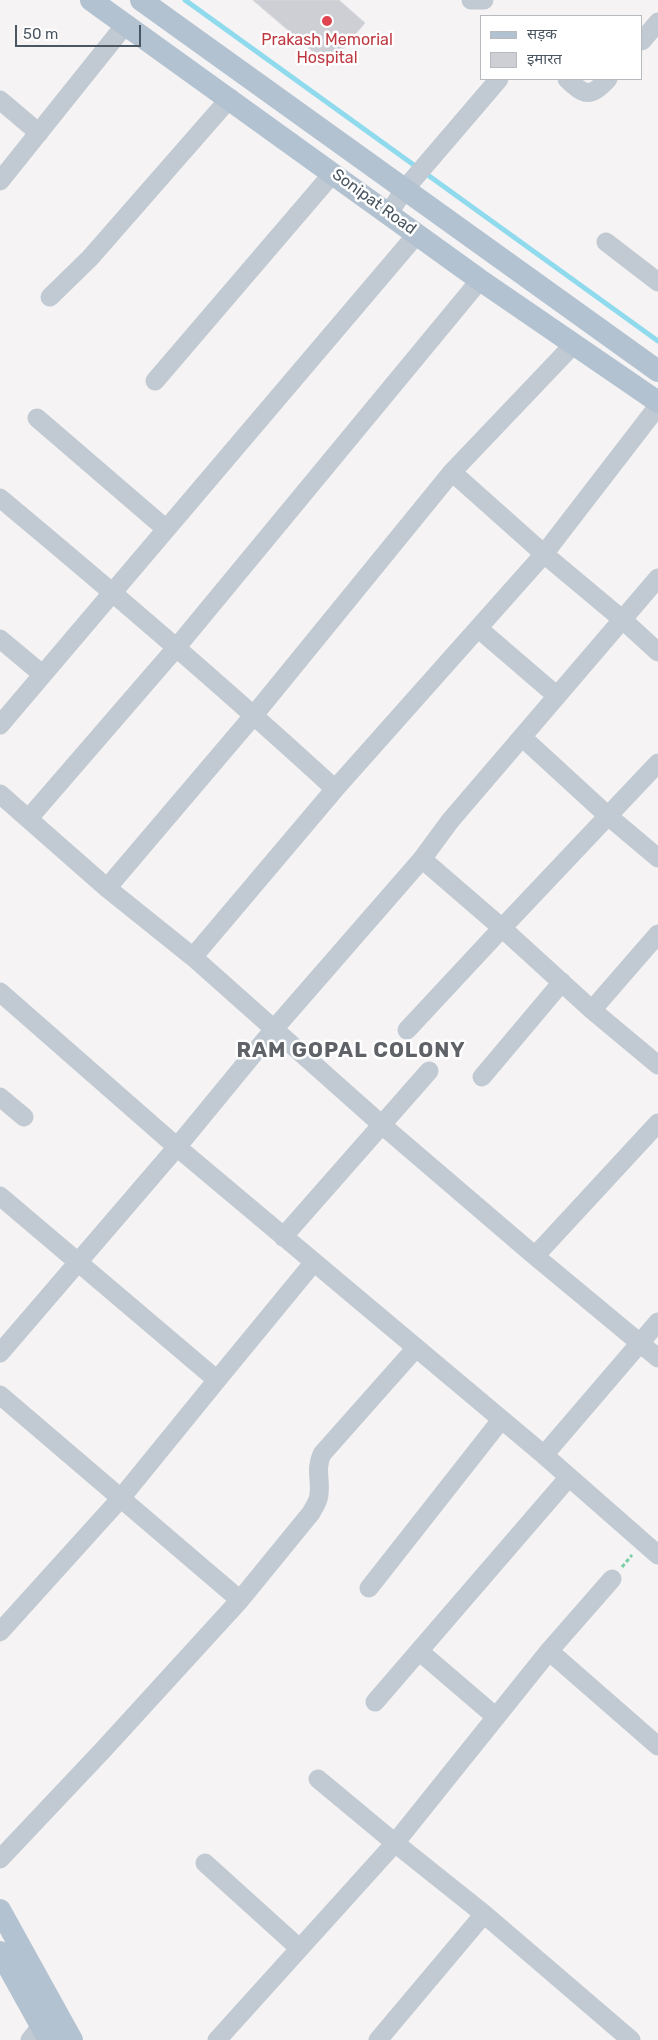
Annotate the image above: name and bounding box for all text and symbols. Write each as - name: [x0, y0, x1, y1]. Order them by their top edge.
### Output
- marker: Prakash Memorial Hospital: [320, 14, 334, 28]
- scale bar: [18, 15, 144, 47]
- legend: [480, 15, 643, 80]
- text: 50 m: [23, 25, 58, 43]
- text: सड़क: [527, 25, 557, 43]
- place label: Prakash Memorial Hospital: [261, 30, 393, 68]
- text: इमारत: [527, 50, 562, 68]
- street label: Sonipat Road: [328, 165, 420, 239]
- district label: RAM GOPAL COLONY: [234, 1038, 468, 1064]

